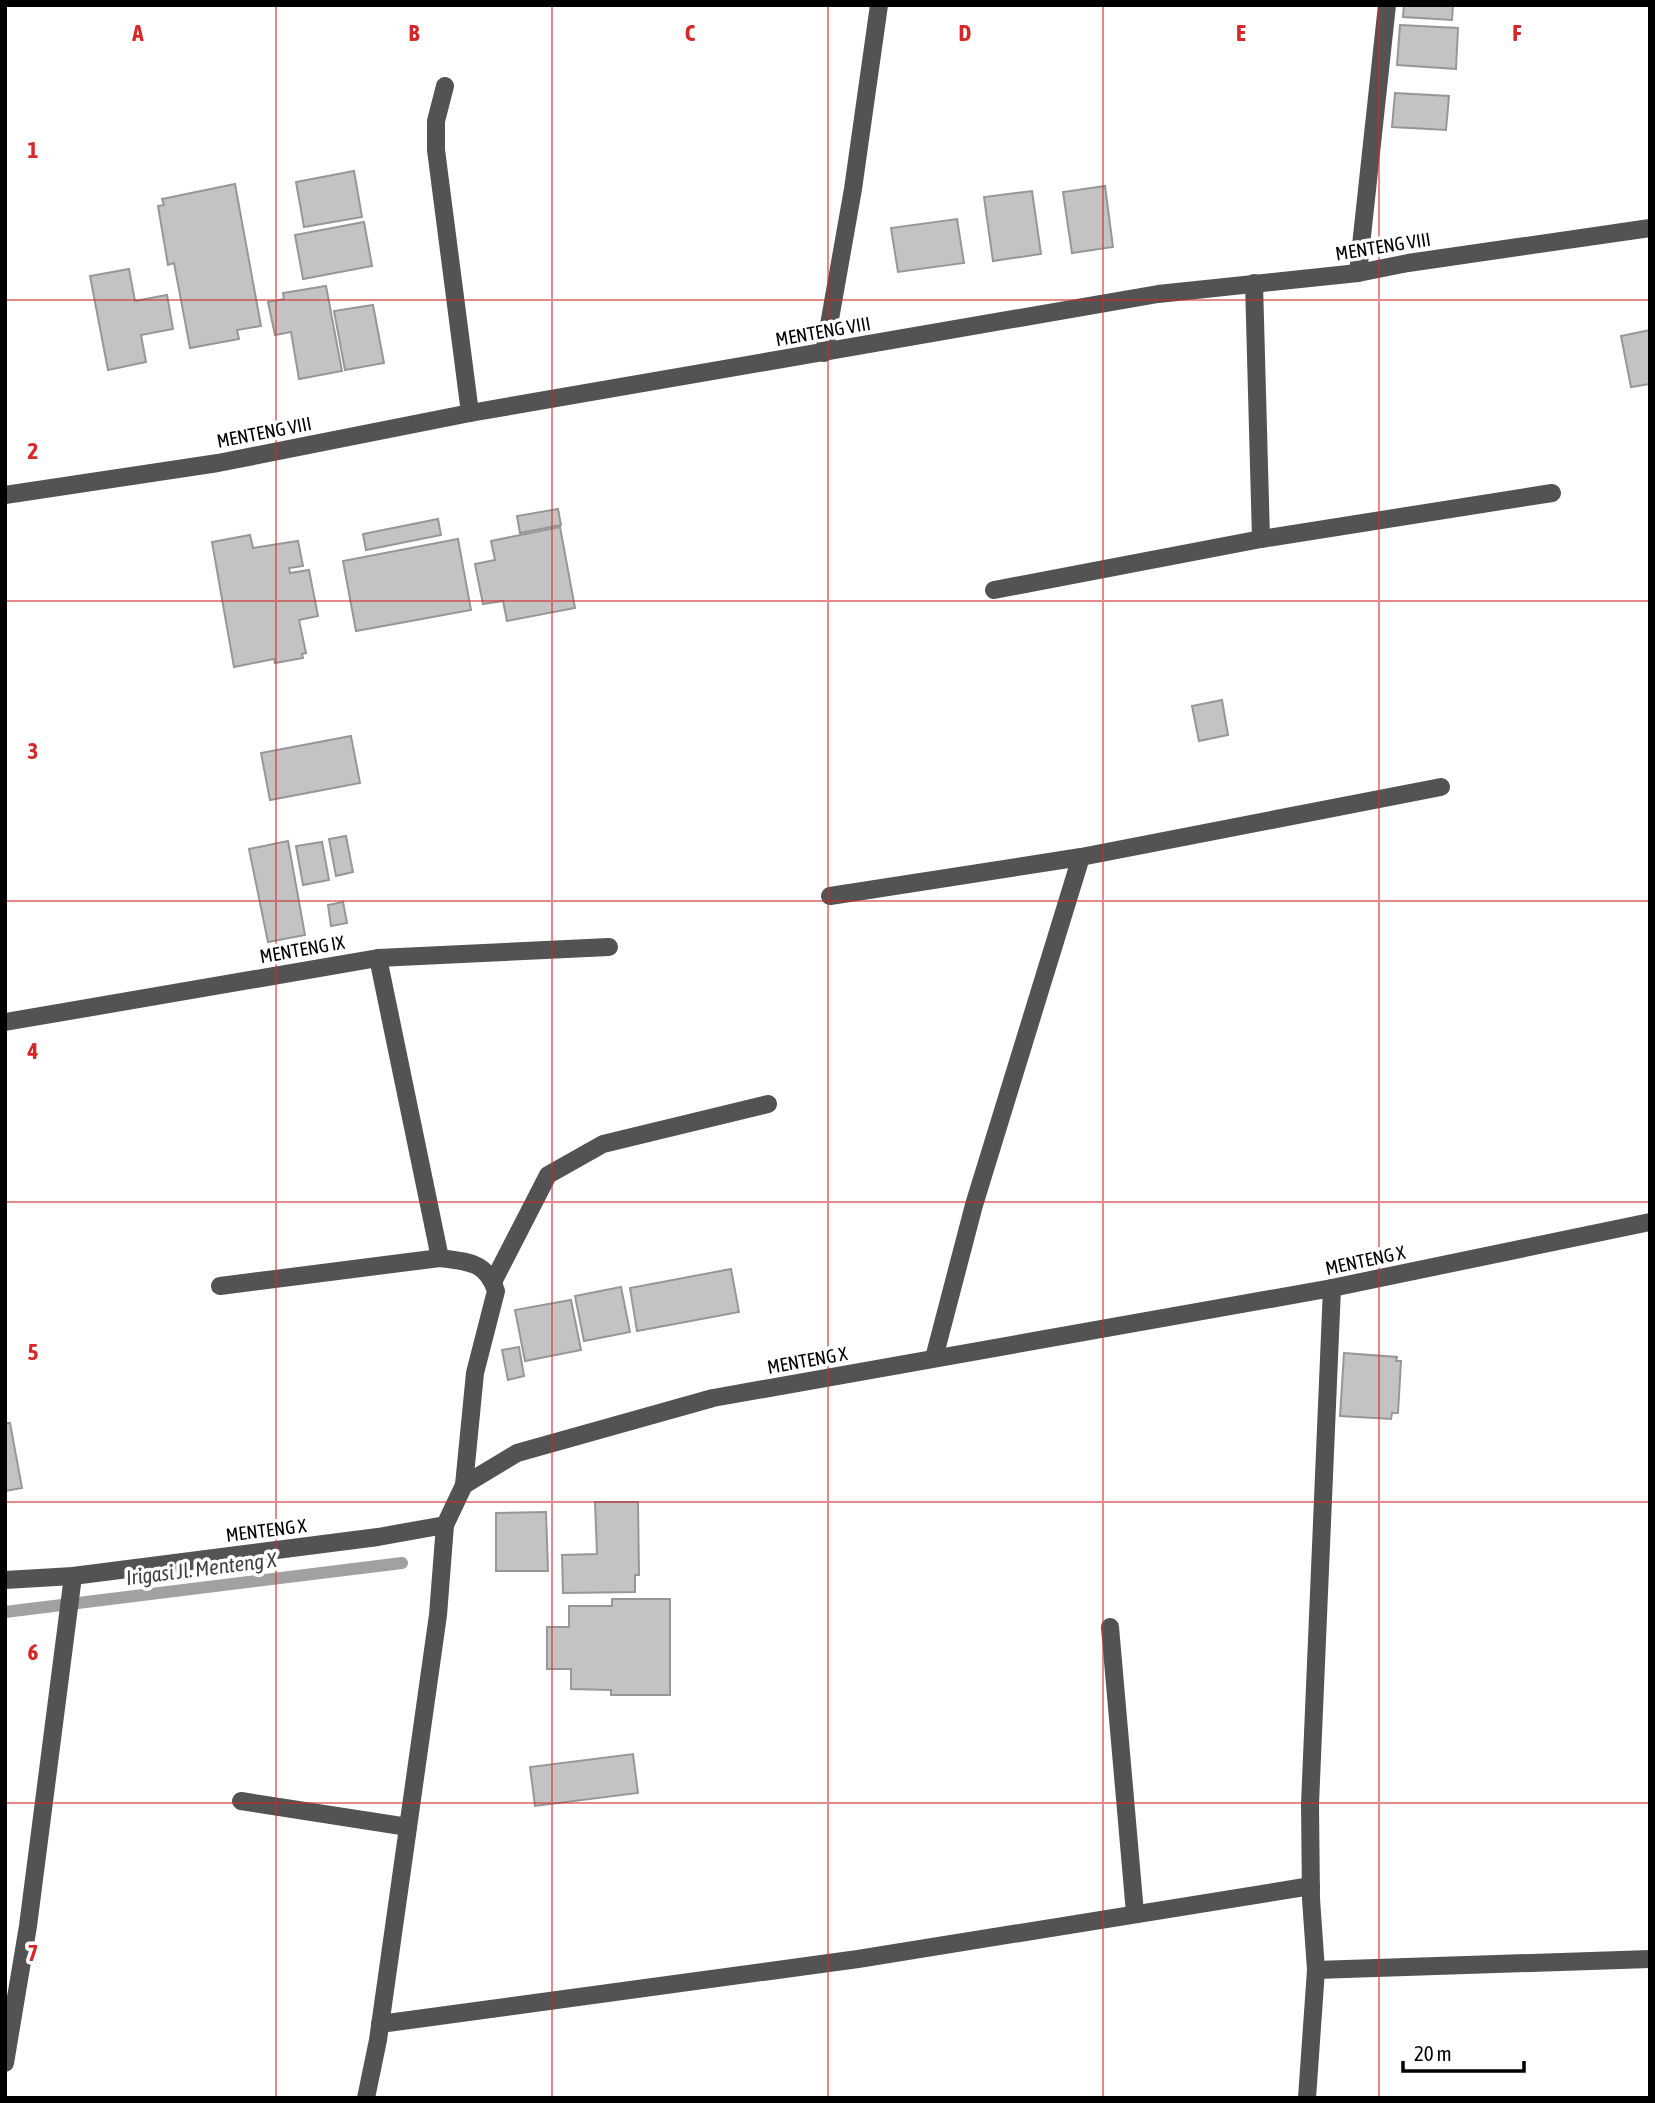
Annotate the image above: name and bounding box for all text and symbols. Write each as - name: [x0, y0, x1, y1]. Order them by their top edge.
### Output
- text: A: [131, 20, 144, 46]
- text: B: [409, 20, 420, 46]
- text: C: [685, 20, 696, 46]
- text: D: [959, 20, 972, 46]
- text: E: [1236, 20, 1246, 46]
- text: F: [1512, 20, 1522, 46]
- text: 1: [28, 137, 39, 163]
- street label: MENTENG VIII: [1334, 228, 1432, 264]
- street label: MENTENG VIII: [774, 312, 872, 350]
- street label: MENTENG VIII: [215, 412, 313, 452]
- text: 2: [28, 438, 38, 464]
- text: 3: [28, 738, 38, 764]
- street label: MENTENG IX: [258, 931, 347, 967]
- text: 4: [27, 1038, 39, 1064]
- street label: MENTENG X: [1323, 1241, 1407, 1279]
- text: 5: [28, 1339, 39, 1365]
- street label: MENTENG X: [765, 1342, 849, 1378]
- street label: MENTENG X: [225, 1514, 308, 1546]
- water label: Irigasi Jl. Menteng X: [124, 1547, 279, 1589]
- text: 6: [28, 1639, 39, 1665]
- text: 7: [28, 1940, 38, 1966]
- scale bar: [1403, 2030, 1524, 2074]
- text: 20 m: [1414, 2041, 1452, 2065]

